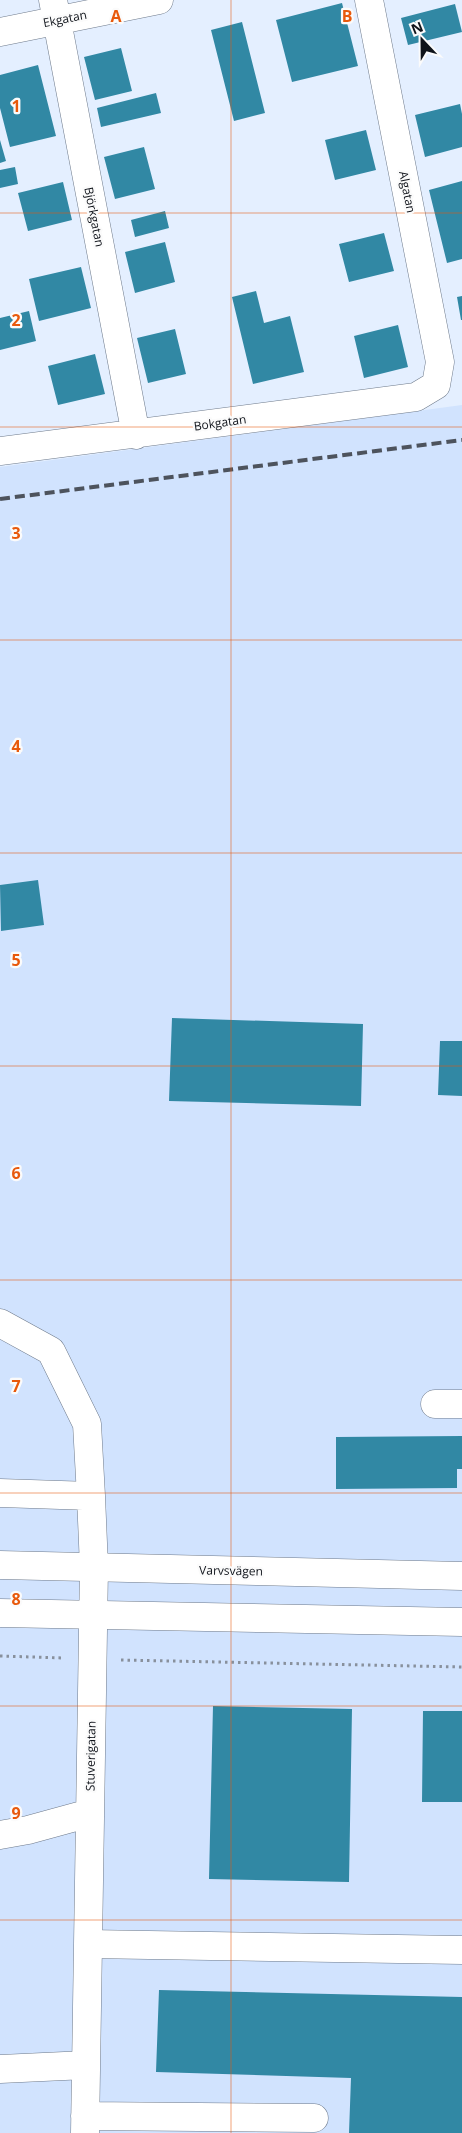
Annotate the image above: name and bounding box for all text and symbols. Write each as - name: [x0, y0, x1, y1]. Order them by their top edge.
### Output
- text: A: [110, 5, 122, 27]
- text: B: [342, 5, 352, 27]
- street label: Ekgatan: [41, 6, 88, 31]
- north arrow: [397, 15, 447, 65]
- text: N: [408, 17, 426, 38]
- text: 1: [11, 95, 21, 117]
- street label: Algatan: [395, 170, 420, 214]
- street label: Björkgatan: [80, 185, 109, 248]
- text: 2: [11, 309, 21, 331]
- street label: Bokgatan: [193, 410, 247, 435]
- text: 3: [11, 522, 21, 544]
- text: 4: [11, 735, 21, 757]
- text: 5: [11, 949, 21, 971]
- text: 6: [11, 1162, 21, 1184]
- text: 7: [11, 1375, 21, 1397]
- street label: Varvsvägen: [199, 1561, 263, 1580]
- text: 8: [11, 1588, 21, 1610]
- street label: Stuverigatan: [81, 1721, 100, 1791]
- text: 9: [11, 1802, 21, 1824]

